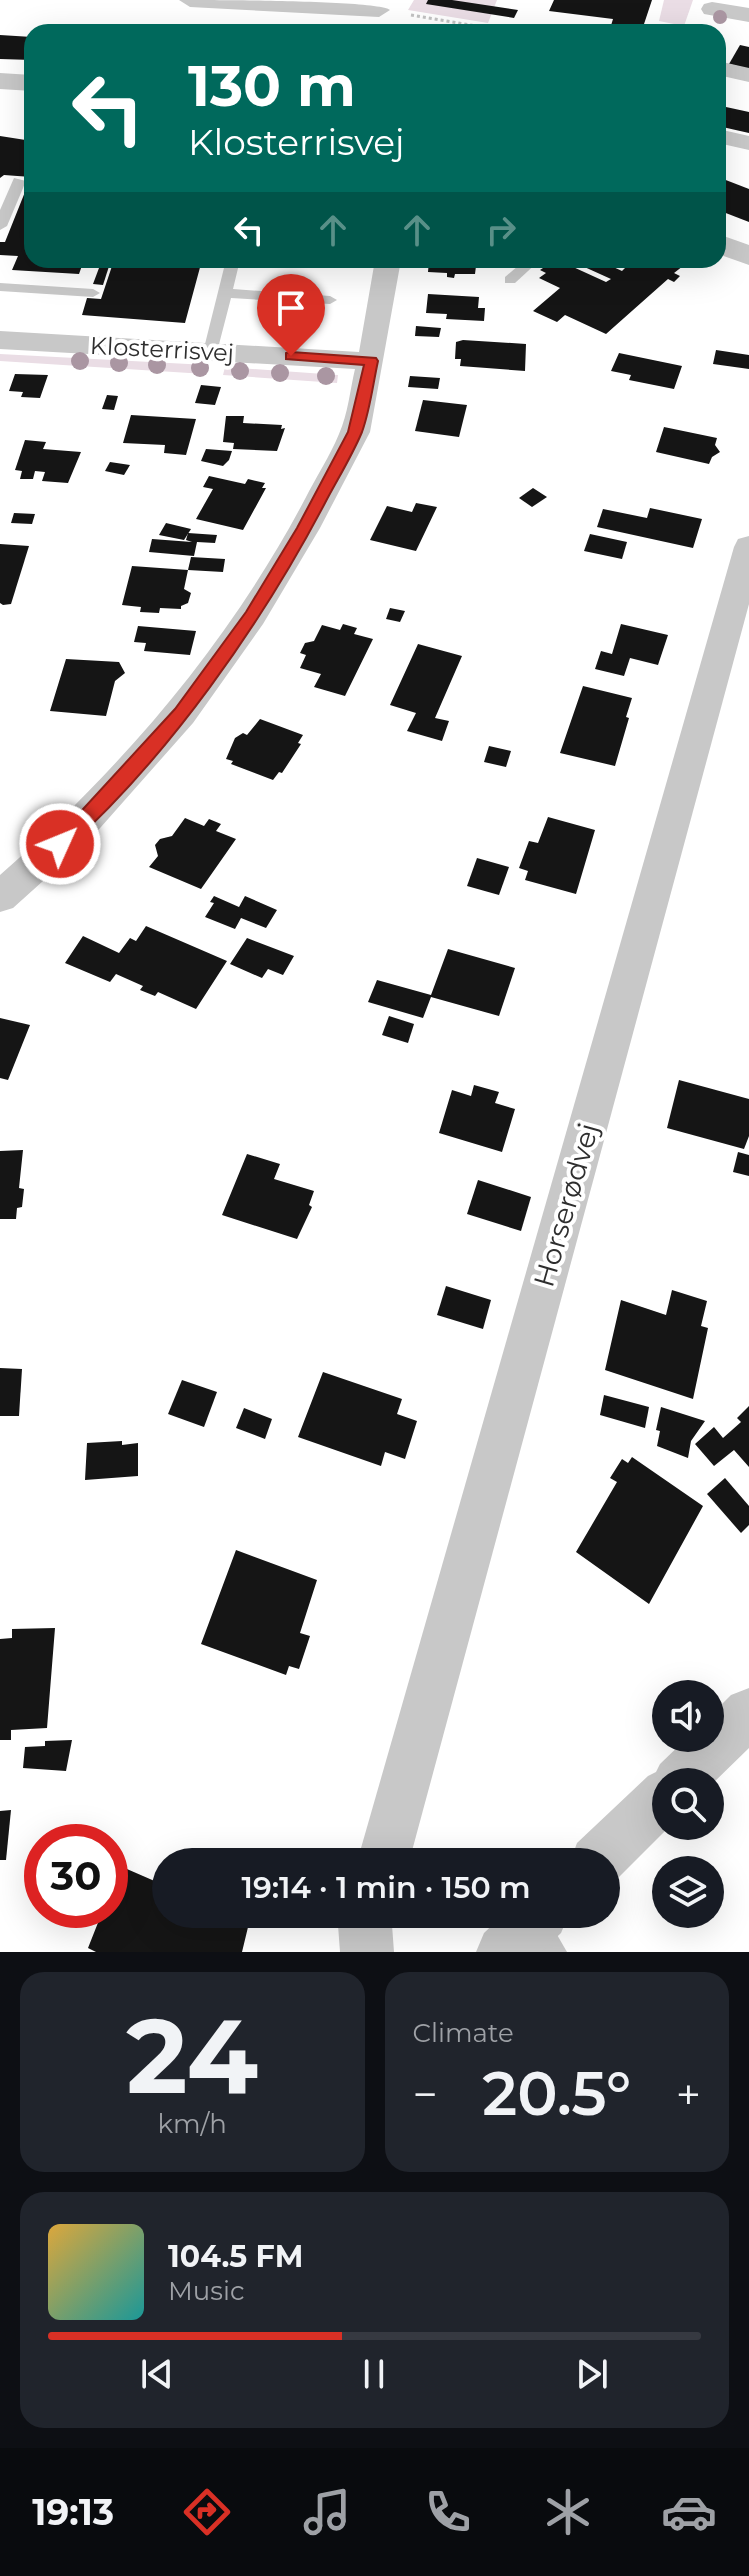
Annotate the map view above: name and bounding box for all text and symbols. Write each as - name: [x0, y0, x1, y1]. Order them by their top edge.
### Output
- text: 130 m: [188, 52, 356, 120]
- icon: left: [56, 56, 160, 160]
- text: Klosterrisvej: [188, 120, 405, 164]
- icon: left: [227, 208, 271, 252]
- icon: ahead: [311, 208, 355, 252]
- icon: ahead: [395, 208, 439, 252]
- icon: right: [479, 208, 523, 252]
- pin: [257, 274, 325, 356]
- icon: arrive: [269, 286, 313, 330]
- street label: Klosterrisvej: [89, 331, 235, 367]
- position arrow: [18, 802, 102, 886]
- street label: Horserødvej: [526, 1119, 606, 1291]
- map controls: [652, 1680, 724, 1928]
- button: sound: [652, 1680, 724, 1752]
- button: search: [652, 1768, 724, 1840]
- speed limit sign: 30: [24, 1824, 128, 1928]
- button: layers: [652, 1856, 724, 1928]
- text: 19:14 · 1 min · 150 m: [241, 1869, 531, 1906]
- text: 24: [126, 1992, 258, 2119]
- text: Climate: [413, 2017, 514, 2049]
- text: 20.5°: [482, 2057, 631, 2130]
- text: −: [413, 2067, 438, 2121]
- text: +: [676, 2067, 701, 2121]
- text: km/h: [158, 2108, 227, 2140]
- text: 104.5 FM: [168, 2238, 303, 2275]
- text: Music: [168, 2275, 245, 2307]
- icon: previous: [135, 2352, 179, 2396]
- icon: pause: [352, 2352, 396, 2396]
- icon: next: [570, 2352, 614, 2396]
- icon: directions: [179, 2484, 235, 2540]
- icon: music: [299, 2484, 355, 2540]
- icon: phone: [420, 2484, 476, 2540]
- icon: climate: [540, 2484, 596, 2540]
- icon: car: [661, 2484, 717, 2540]
- text: 19:13: [32, 2490, 114, 2534]

